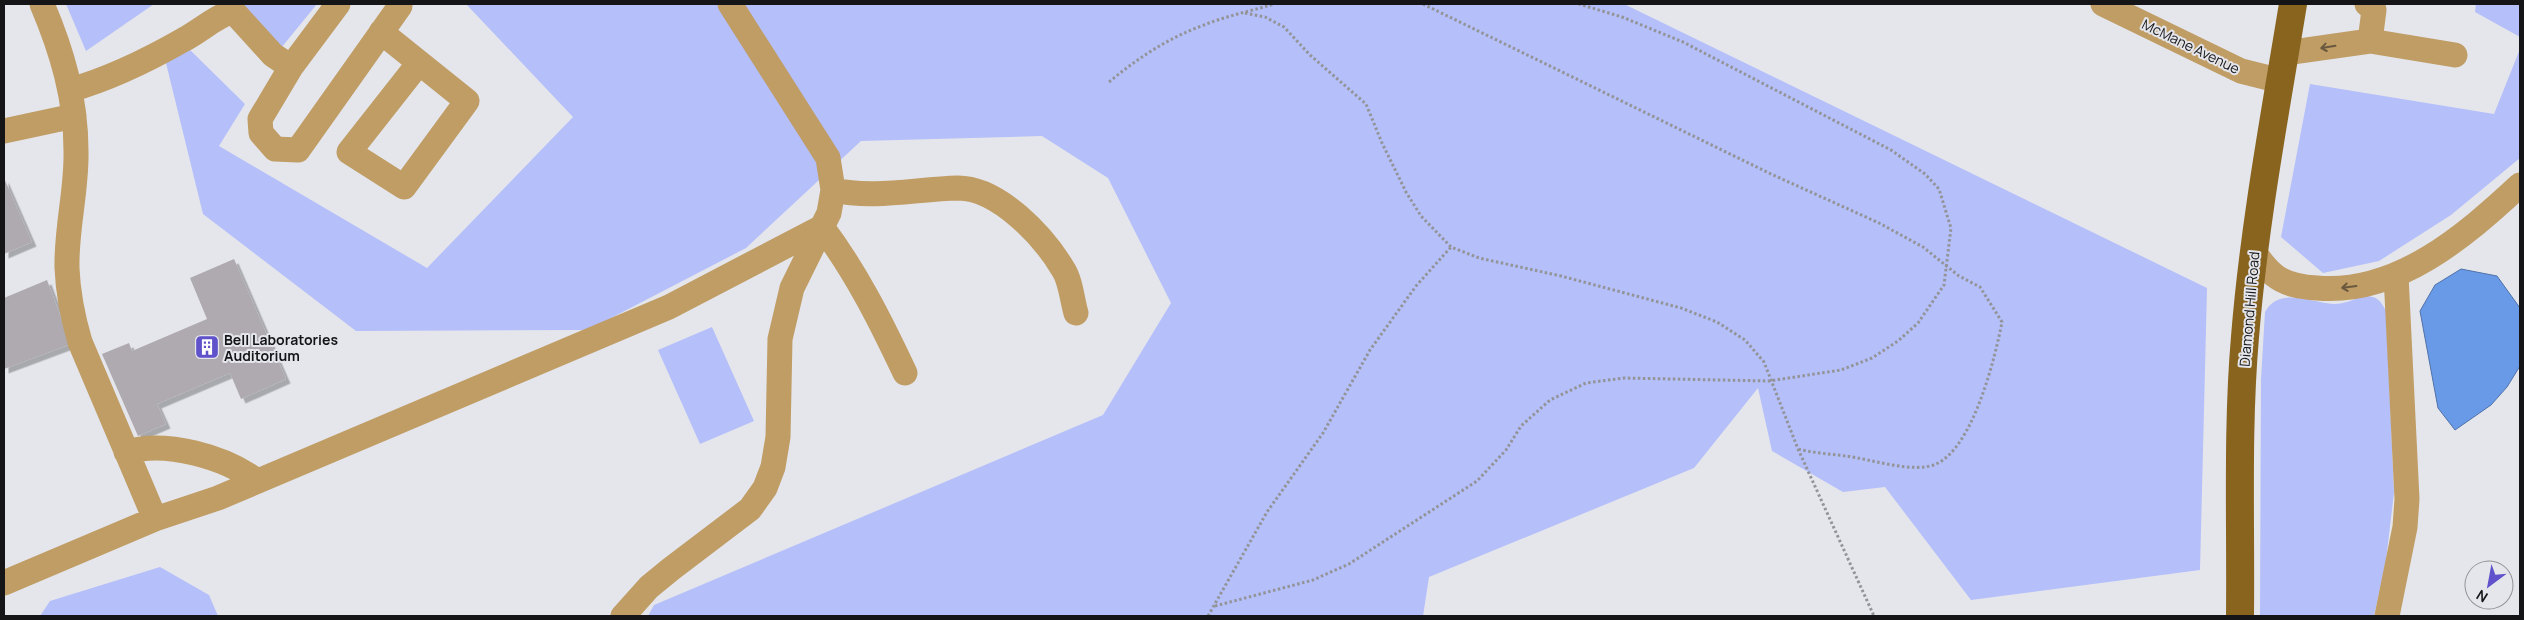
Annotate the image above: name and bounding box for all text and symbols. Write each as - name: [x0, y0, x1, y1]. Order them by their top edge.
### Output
- street label: McMane Avenue: [2139, 14, 2243, 78]
- one-way arrow: [2320, 42, 2336, 52]
- street label: Diamond Hill Road: [2235, 251, 2263, 367]
- one-way arrow: [2341, 282, 2357, 292]
- place label: Bell Laboratories Auditorium: [224, 330, 338, 365]
- building icon: Bell Laboratories Auditorium: [194, 334, 220, 360]
- north arrow: [2464, 560, 2514, 610]
- text: N: [2473, 586, 2491, 607]

